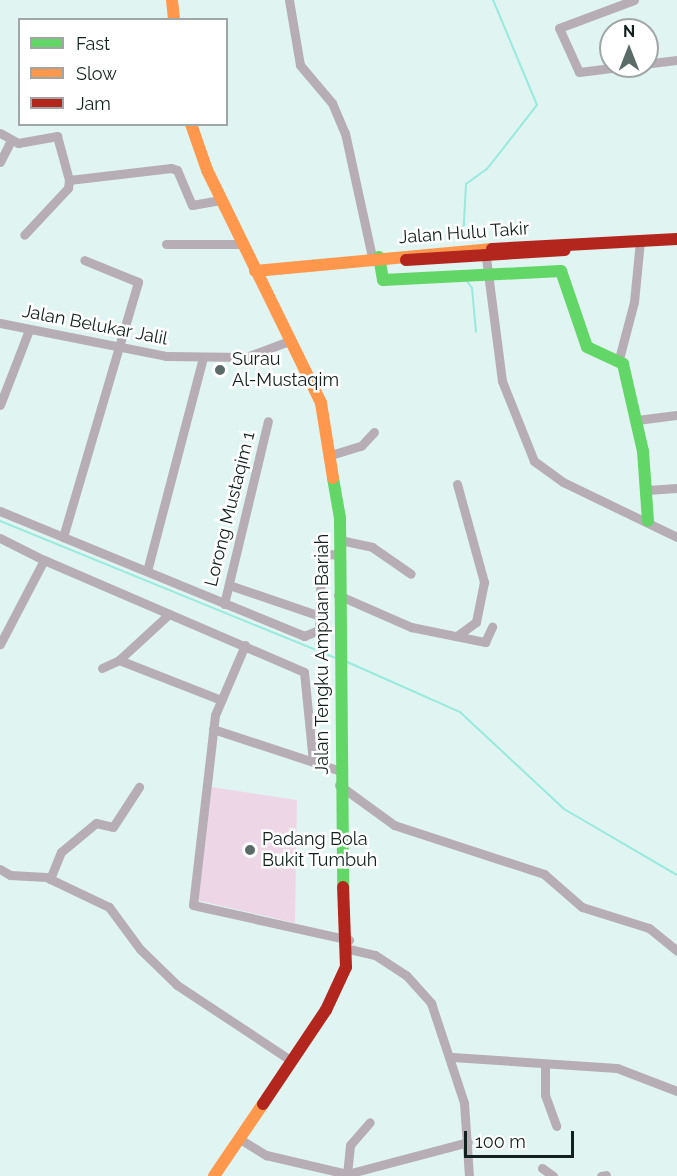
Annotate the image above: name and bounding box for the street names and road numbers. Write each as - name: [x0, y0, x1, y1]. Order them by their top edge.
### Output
- street label: Jalan Hulu Takir: [398, 218, 530, 248]
- street label: Jalan Belukar Jalil: [20, 300, 170, 350]
- street label: Lorong Mustaqim 1: [200, 429, 260, 589]
- street label: Jalan Tengku Ampuan Bariah: [311, 533, 333, 775]

